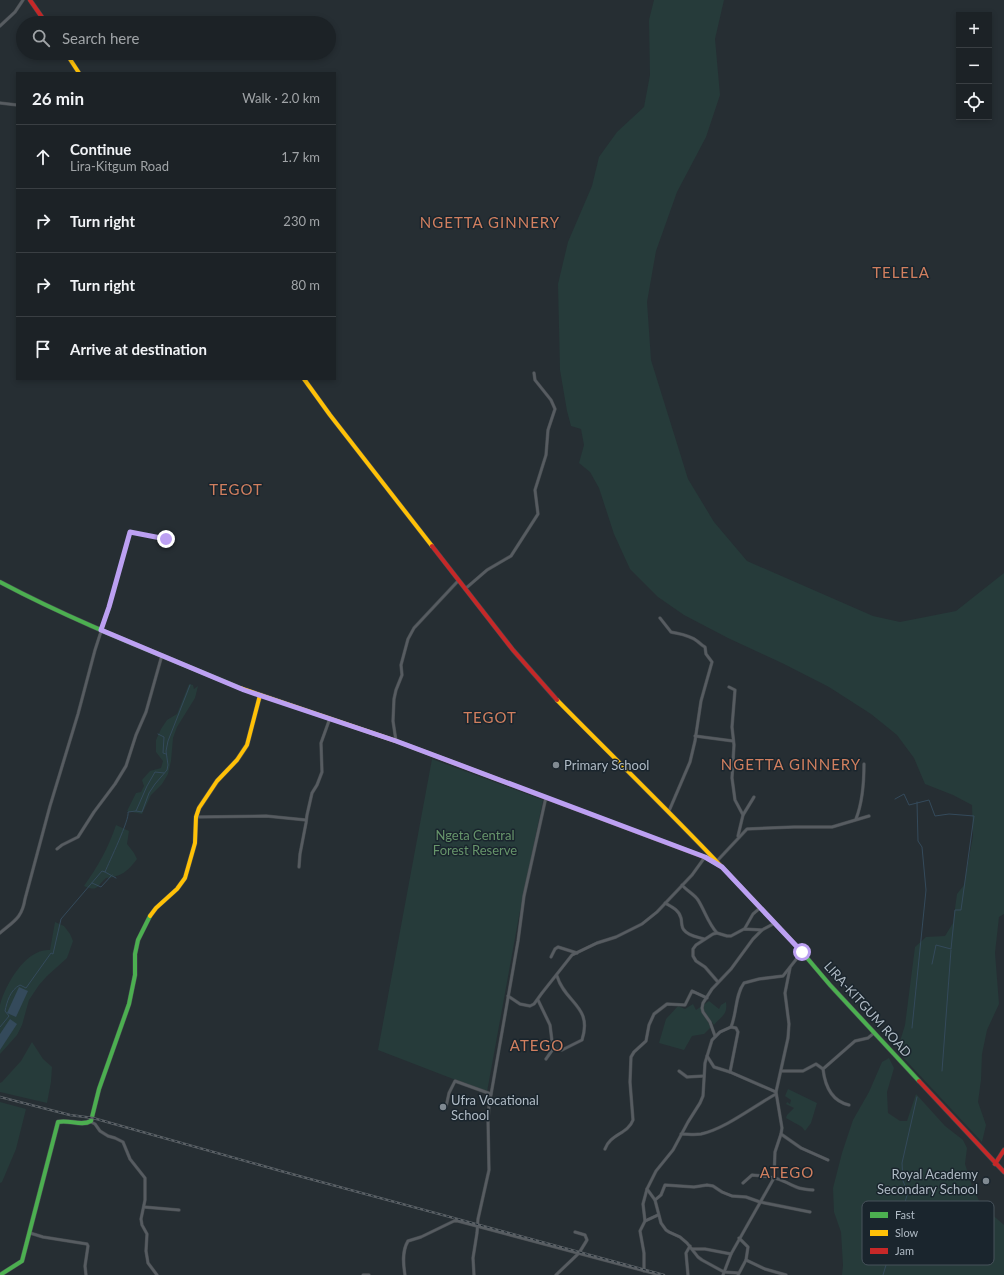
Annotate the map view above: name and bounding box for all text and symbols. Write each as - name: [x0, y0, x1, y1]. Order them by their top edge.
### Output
- map controls: [956, 12, 992, 120]
- button: +: [956, 12, 992, 48]
- search box: [16, 16, 336, 60]
- icon: search: [30, 27, 52, 49]
- text: Search here: [62, 29, 139, 47]
- button: −: [956, 48, 992, 84]
- button: locate: [956, 84, 992, 120]
- text: 26 min: [32, 88, 84, 109]
- text: Walk · 2.0 km: [242, 90, 320, 106]
- text: Continue: [70, 140, 131, 158]
- icon: ahead: [32, 146, 54, 168]
- text: 1.7 km: [281, 149, 320, 165]
- text: Lira-Kitgum Road: [70, 158, 169, 174]
- icon: right: [32, 210, 54, 232]
- text: Turn right: [70, 212, 135, 230]
- text: 230 m: [283, 213, 320, 229]
- district label: NGETTA GINNERY: [420, 213, 560, 231]
- district label: TELELA: [872, 263, 930, 281]
- icon: right: [32, 274, 54, 296]
- text: Turn right: [70, 276, 135, 294]
- text: 80 m: [291, 277, 320, 293]
- icon: arrive: [32, 338, 54, 360]
- text: Arrive at destination: [70, 340, 207, 358]
- district label: TEGOT: [209, 480, 263, 498]
- route end: [157, 530, 175, 548]
- district label: TEGOT: [463, 708, 517, 726]
- district label: NGETTA GINNERY: [721, 755, 861, 773]
- place label: Primary School: [564, 757, 649, 773]
- marker: Primary School: [551, 760, 561, 770]
- park label: Ngeta Central Forest Reserve: [433, 827, 517, 858]
- route start: [793, 943, 811, 961]
- street label: LIRA-KITGUM ROAD: [821, 958, 915, 1060]
- district label: ATEGO: [510, 1036, 564, 1054]
- place label: Ufra Vocational School: [451, 1092, 539, 1123]
- marker: Ufra Vocational School: [438, 1102, 448, 1112]
- district label: ATEGO: [760, 1163, 814, 1181]
- place label: Royal Academy Secondary School: [877, 1166, 978, 1197]
- marker: Royal Academy Secondary School: [981, 1176, 991, 1186]
- legend: [862, 1201, 994, 1265]
- text: Fast: [895, 1208, 915, 1221]
- text: Slow: [895, 1226, 919, 1239]
- text: Jam: [895, 1244, 914, 1257]

